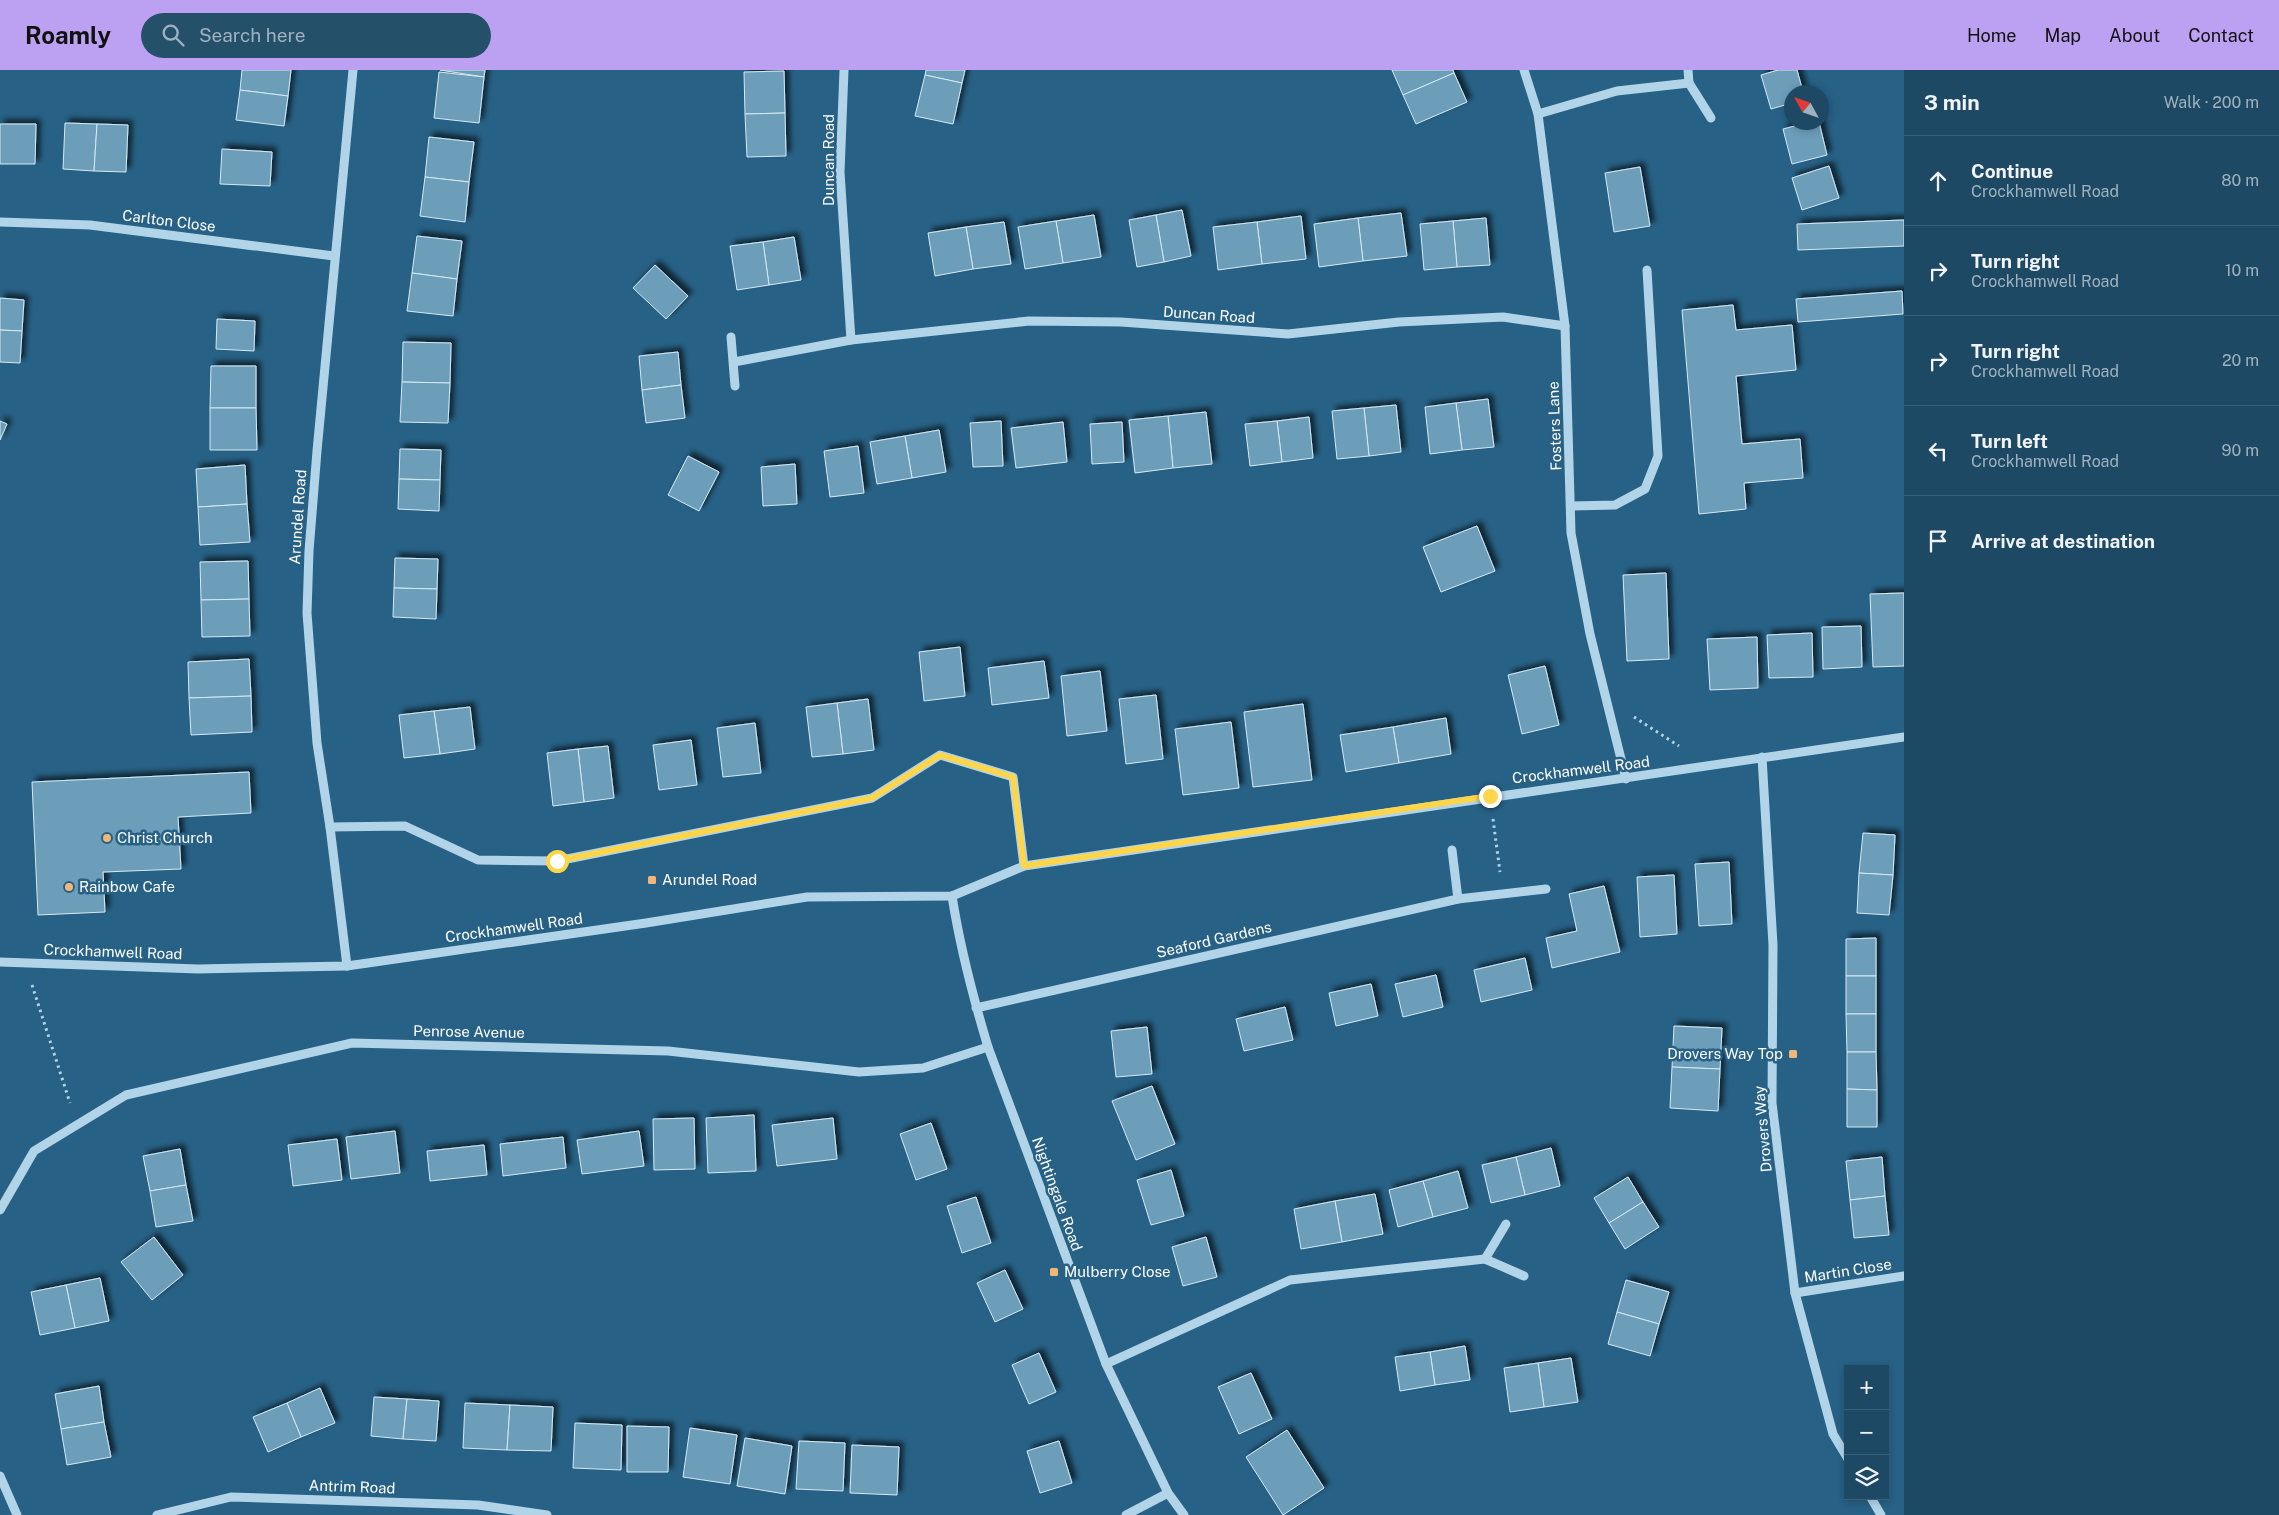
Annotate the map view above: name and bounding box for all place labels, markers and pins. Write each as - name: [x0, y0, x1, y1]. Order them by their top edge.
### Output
- place label: Christ Church: [117, 829, 213, 846]
- marker: Christ Church: [101, 832, 113, 844]
- place label: Arundel Road: [662, 871, 757, 888]
- marker: Arundel Road: [646, 874, 658, 886]
- place label: Rainbow Cafe: [79, 878, 175, 895]
- marker: Rainbow Cafe: [63, 881, 75, 893]
- place label: Drovers Way Top: [1667, 1045, 1783, 1062]
- marker: Drovers Way Top: [1787, 1048, 1799, 1060]
- place label: Mulberry Close: [1064, 1263, 1171, 1280]
- marker: Mulberry Close: [1048, 1266, 1060, 1278]

